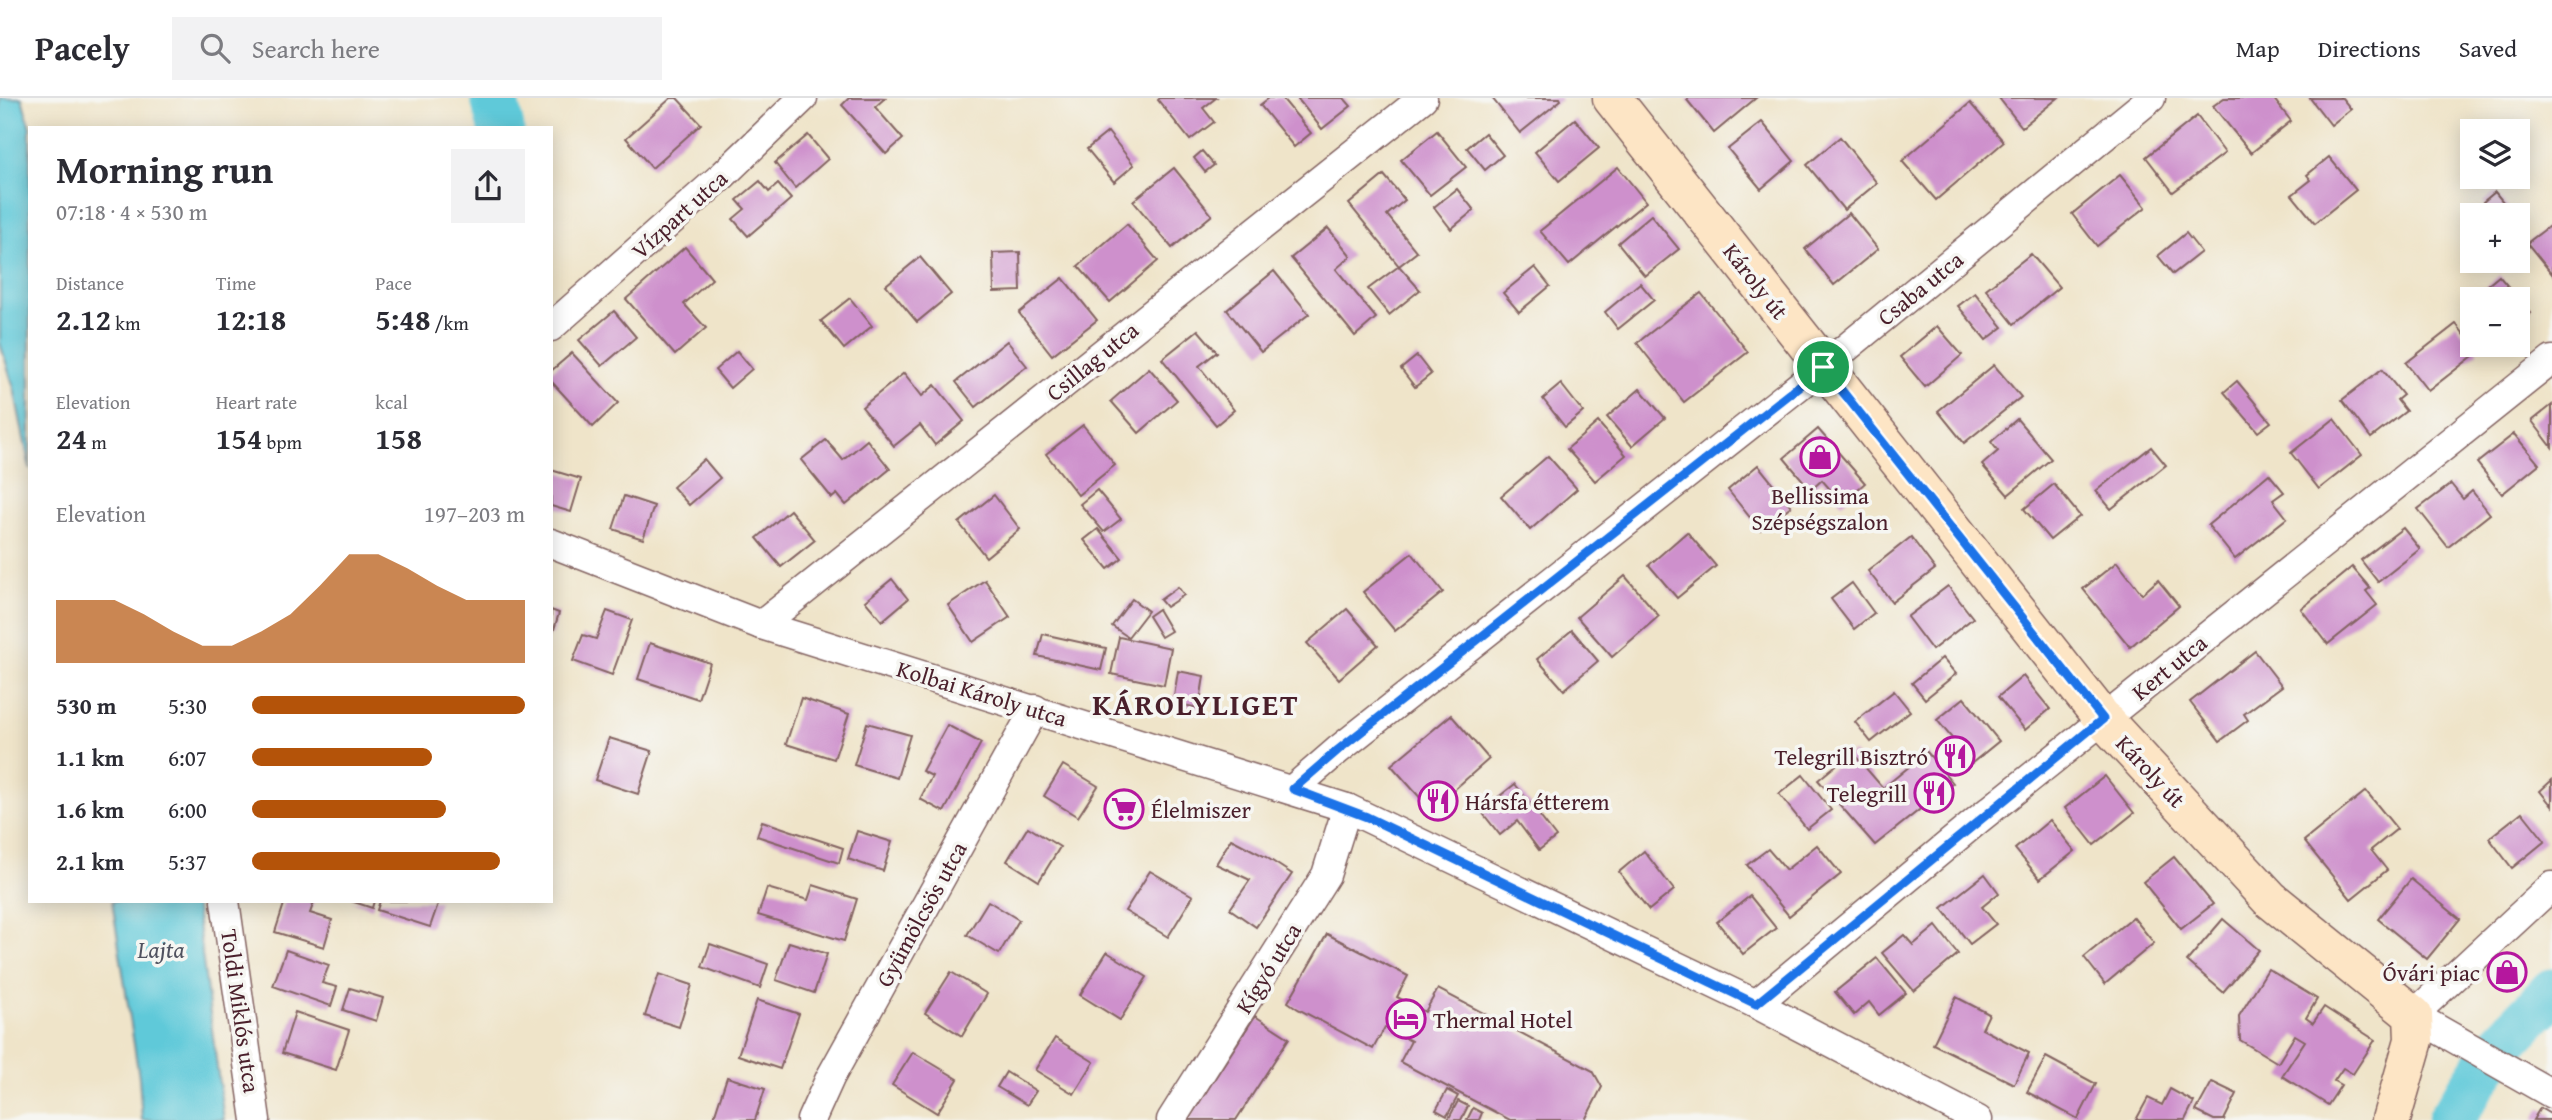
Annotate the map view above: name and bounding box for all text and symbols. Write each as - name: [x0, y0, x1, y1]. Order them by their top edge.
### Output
- search box: [172, 17, 662, 80]
- text: Pacely: [35, 24, 130, 72]
- icon: search: [196, 29, 234, 67]
- text: Search here: [252, 29, 380, 68]
- text: Map: [2236, 31, 2280, 66]
- text: Directions: [2318, 31, 2421, 66]
- text: Saved: [2459, 31, 2517, 66]
- map controls: [2460, 119, 2530, 357]
- button: layers: [2460, 119, 2530, 189]
- text: Morning run: [56, 141, 273, 197]
- button: share: [451, 149, 525, 223]
- street label: Vízpart utca: [624, 162, 734, 266]
- text: 07:18 · 4 × 530 m: [56, 195, 208, 228]
- button: +: [2460, 203, 2530, 273]
- street label: Károly út: [1716, 236, 1796, 326]
- street label: Csaba utca: [1870, 243, 1970, 333]
- text: Distance: [56, 269, 124, 297]
- text: Time: [216, 269, 256, 297]
- text: Pace: [375, 269, 412, 297]
- button: −: [2460, 287, 2530, 357]
- text: 2.12: [56, 297, 111, 341]
- text: 12:18: [216, 297, 286, 341]
- text: 5:48: [375, 297, 430, 341]
- text: km: [111, 309, 140, 337]
- text: /km: [430, 309, 469, 337]
- street label: Csillag utca: [1039, 313, 1145, 408]
- pin: [1793, 337, 1853, 397]
- icon: arrive: [1804, 348, 1842, 386]
- text: Elevation: [56, 388, 130, 416]
- text: Heart rate: [216, 388, 297, 416]
- text: kcal: [375, 388, 408, 416]
- text: 24: [56, 416, 87, 460]
- text: 154: [216, 416, 262, 460]
- text: 158: [375, 416, 422, 460]
- text: m: [87, 428, 107, 456]
- text: bpm: [262, 428, 302, 456]
- shop icon: Bellissima Szépségszalon: [1799, 436, 1841, 478]
- place label: Bellissima Szépségszalon: [1751, 479, 1889, 538]
- text: Elevation: [56, 497, 146, 530]
- text: 197–203 m: [424, 497, 525, 530]
- street label: Kert utca: [2124, 626, 2214, 708]
- street label: Kolbai Károly utca: [893, 651, 1071, 735]
- district label: KÁROLYLIGET: [1092, 682, 1300, 726]
- text: 530 m: [56, 689, 117, 722]
- text: 5:30: [168, 689, 207, 722]
- street label: Károly út: [2109, 727, 2193, 815]
- restaurant icon: Telegrill Bisztró: [1934, 735, 1976, 777]
- place label: Telegrill Bisztró: [1775, 740, 1928, 773]
- text: 1.1 km: [56, 741, 124, 774]
- text: 6:07: [168, 741, 207, 774]
- restaurant icon: Telegrill: [1913, 772, 1955, 814]
- place label: Telegrill: [1827, 777, 1907, 810]
- restaurant icon: Hársfa étterem: [1417, 780, 1459, 822]
- place label: Hársfa étterem: [1465, 785, 1610, 818]
- supermarket icon: Élelmiszer: [1103, 788, 1145, 830]
- text: 1.6 km: [56, 793, 124, 826]
- text: 6:00: [168, 793, 207, 826]
- place label: Élelmiszer: [1151, 793, 1252, 826]
- street label: Gyümölcsös utca: [867, 835, 975, 993]
- text: 2.1 km: [56, 845, 124, 878]
- text: 5:37: [168, 845, 207, 878]
- street label: Kígyó utca: [1227, 916, 1309, 1020]
- street label: Toldi Miklós utca: [213, 927, 269, 1095]
- water label: Lajta: [137, 932, 184, 967]
- shop icon: Óvári piac: [2486, 951, 2528, 993]
- place label: Óvári piac: [2383, 956, 2480, 989]
- hotel icon: Thermal Hotel: [1385, 998, 1427, 1040]
- place label: Thermal Hotel: [1433, 1003, 1573, 1036]

